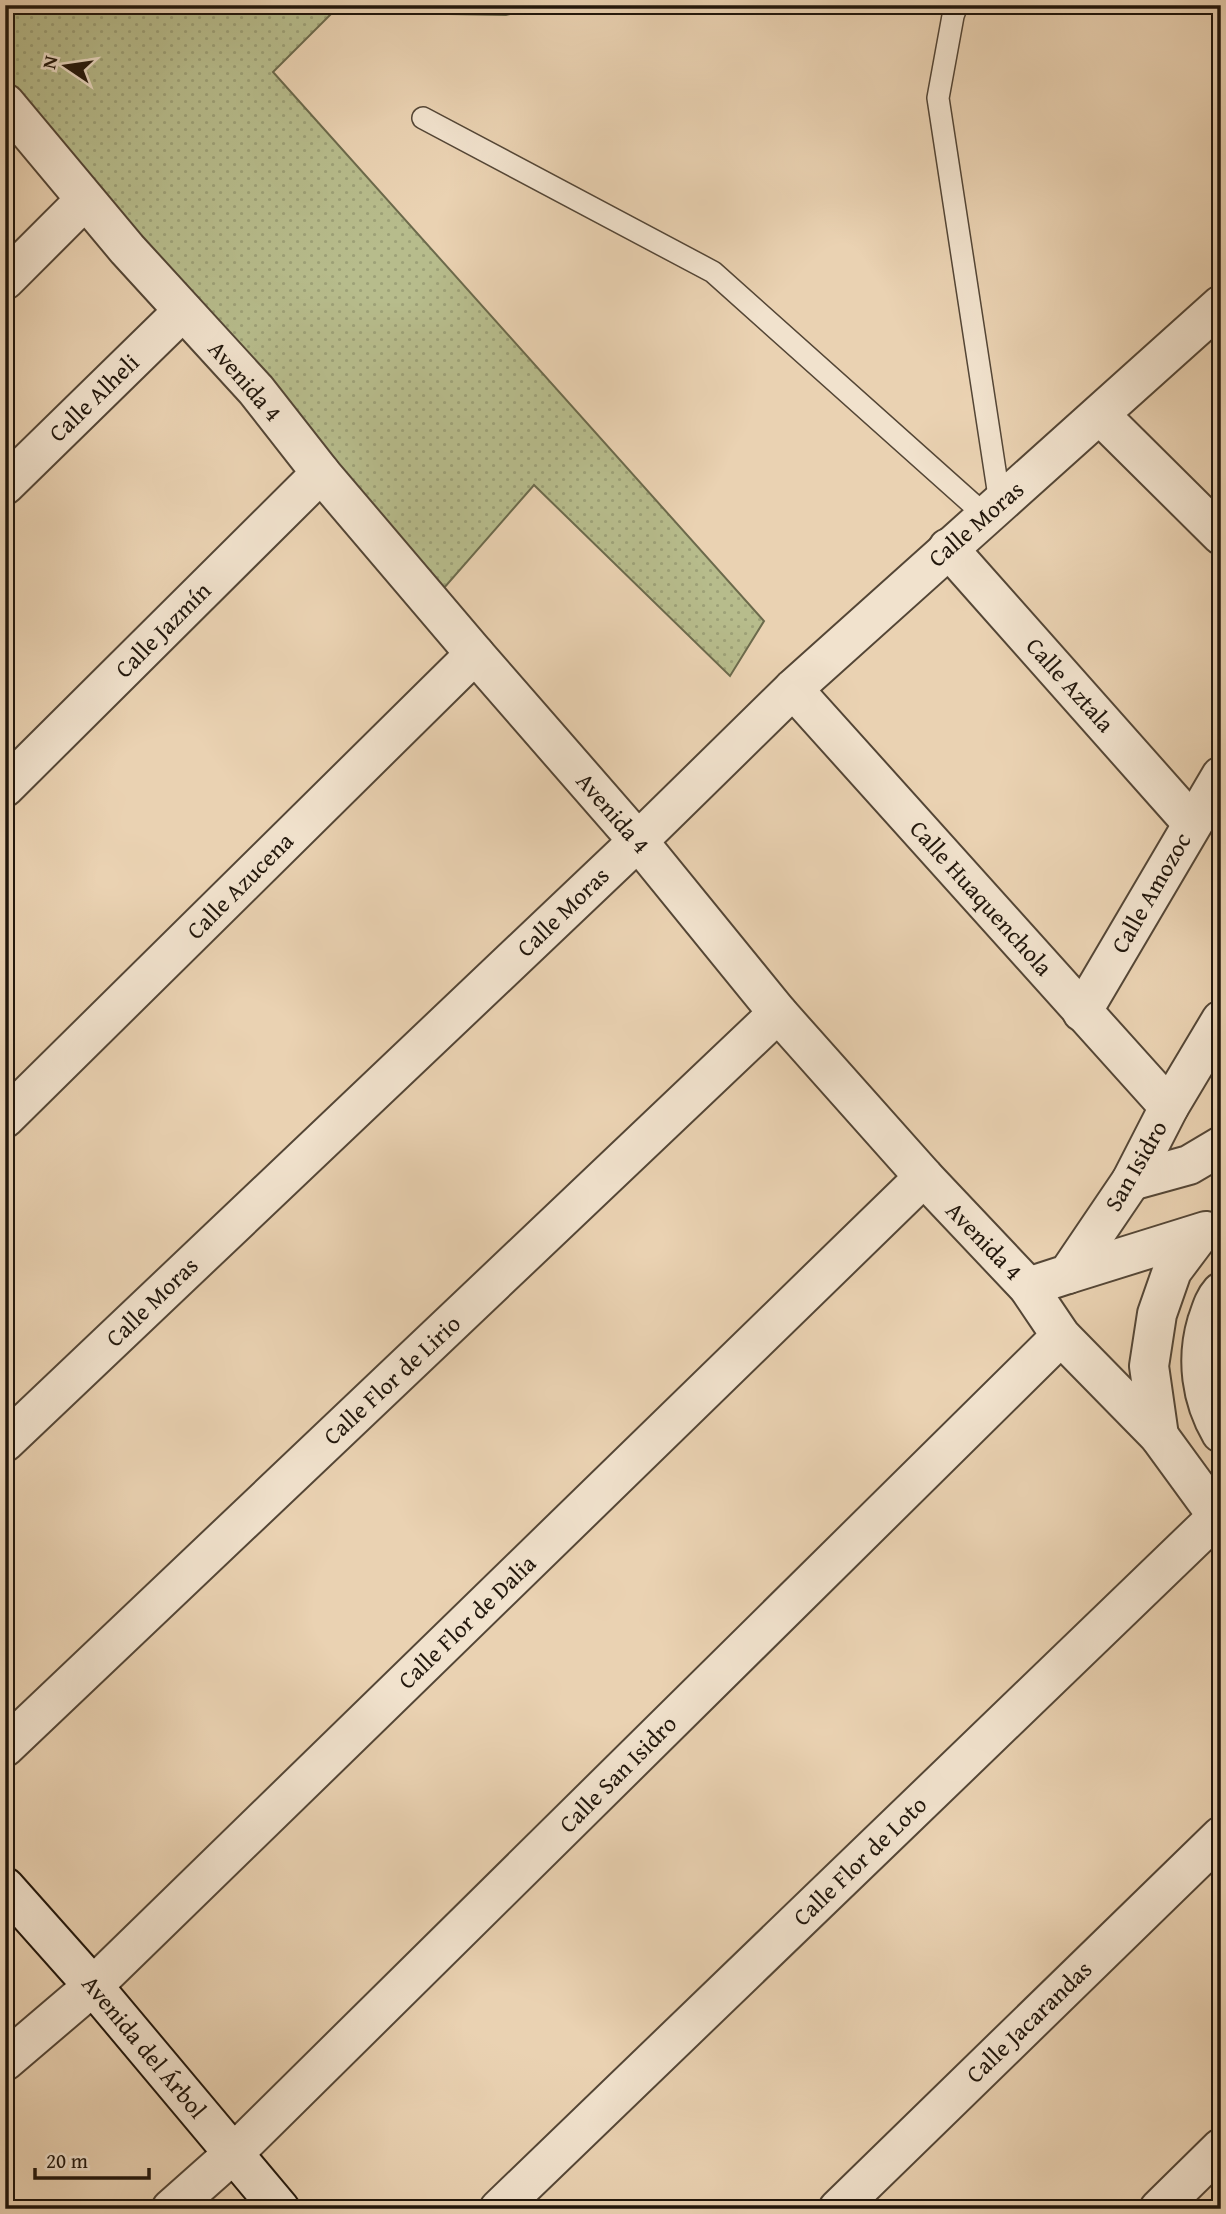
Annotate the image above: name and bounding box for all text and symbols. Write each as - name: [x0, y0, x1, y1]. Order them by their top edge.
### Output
- north arrow: [32, 32, 102, 102]
- text: N: [34, 53, 65, 72]
- street label: Avenida 4: [200, 332, 290, 429]
- street label: Calle Alheli: [41, 345, 147, 450]
- street label: Calle Moras: [920, 472, 1031, 575]
- street label: Calle Jazmín: [107, 573, 219, 686]
- street label: Calle Aztala: [1018, 629, 1123, 740]
- street label: Avenida 4: [568, 764, 658, 861]
- street label: Calle Huaquenchola: [902, 812, 1061, 984]
- street label: Calle Azucena: [178, 824, 302, 947]
- street label: Calle Amozoc: [1102, 826, 1199, 960]
- street label: Calle Moras: [508, 858, 617, 965]
- street label: San Isidro: [1095, 1114, 1176, 1218]
- street label: Avenida 4: [938, 1194, 1031, 1288]
- street label: Calle Moras: [97, 1248, 206, 1355]
- street label: Calle Flor de Lirio: [315, 1306, 468, 1453]
- street label: Calle Flor de Dalia: [390, 1546, 544, 1697]
- street label: Calle San Isidro: [551, 1707, 685, 1841]
- street label: Calle Flor de Loto: [785, 1788, 934, 1934]
- street label: Calle Jacarandas: [958, 1952, 1100, 2091]
- street label: Avenida del Árbol: [74, 1967, 215, 2126]
- scale bar: [35, 2137, 149, 2181]
- text: 20 m: [46, 2145, 88, 2176]

